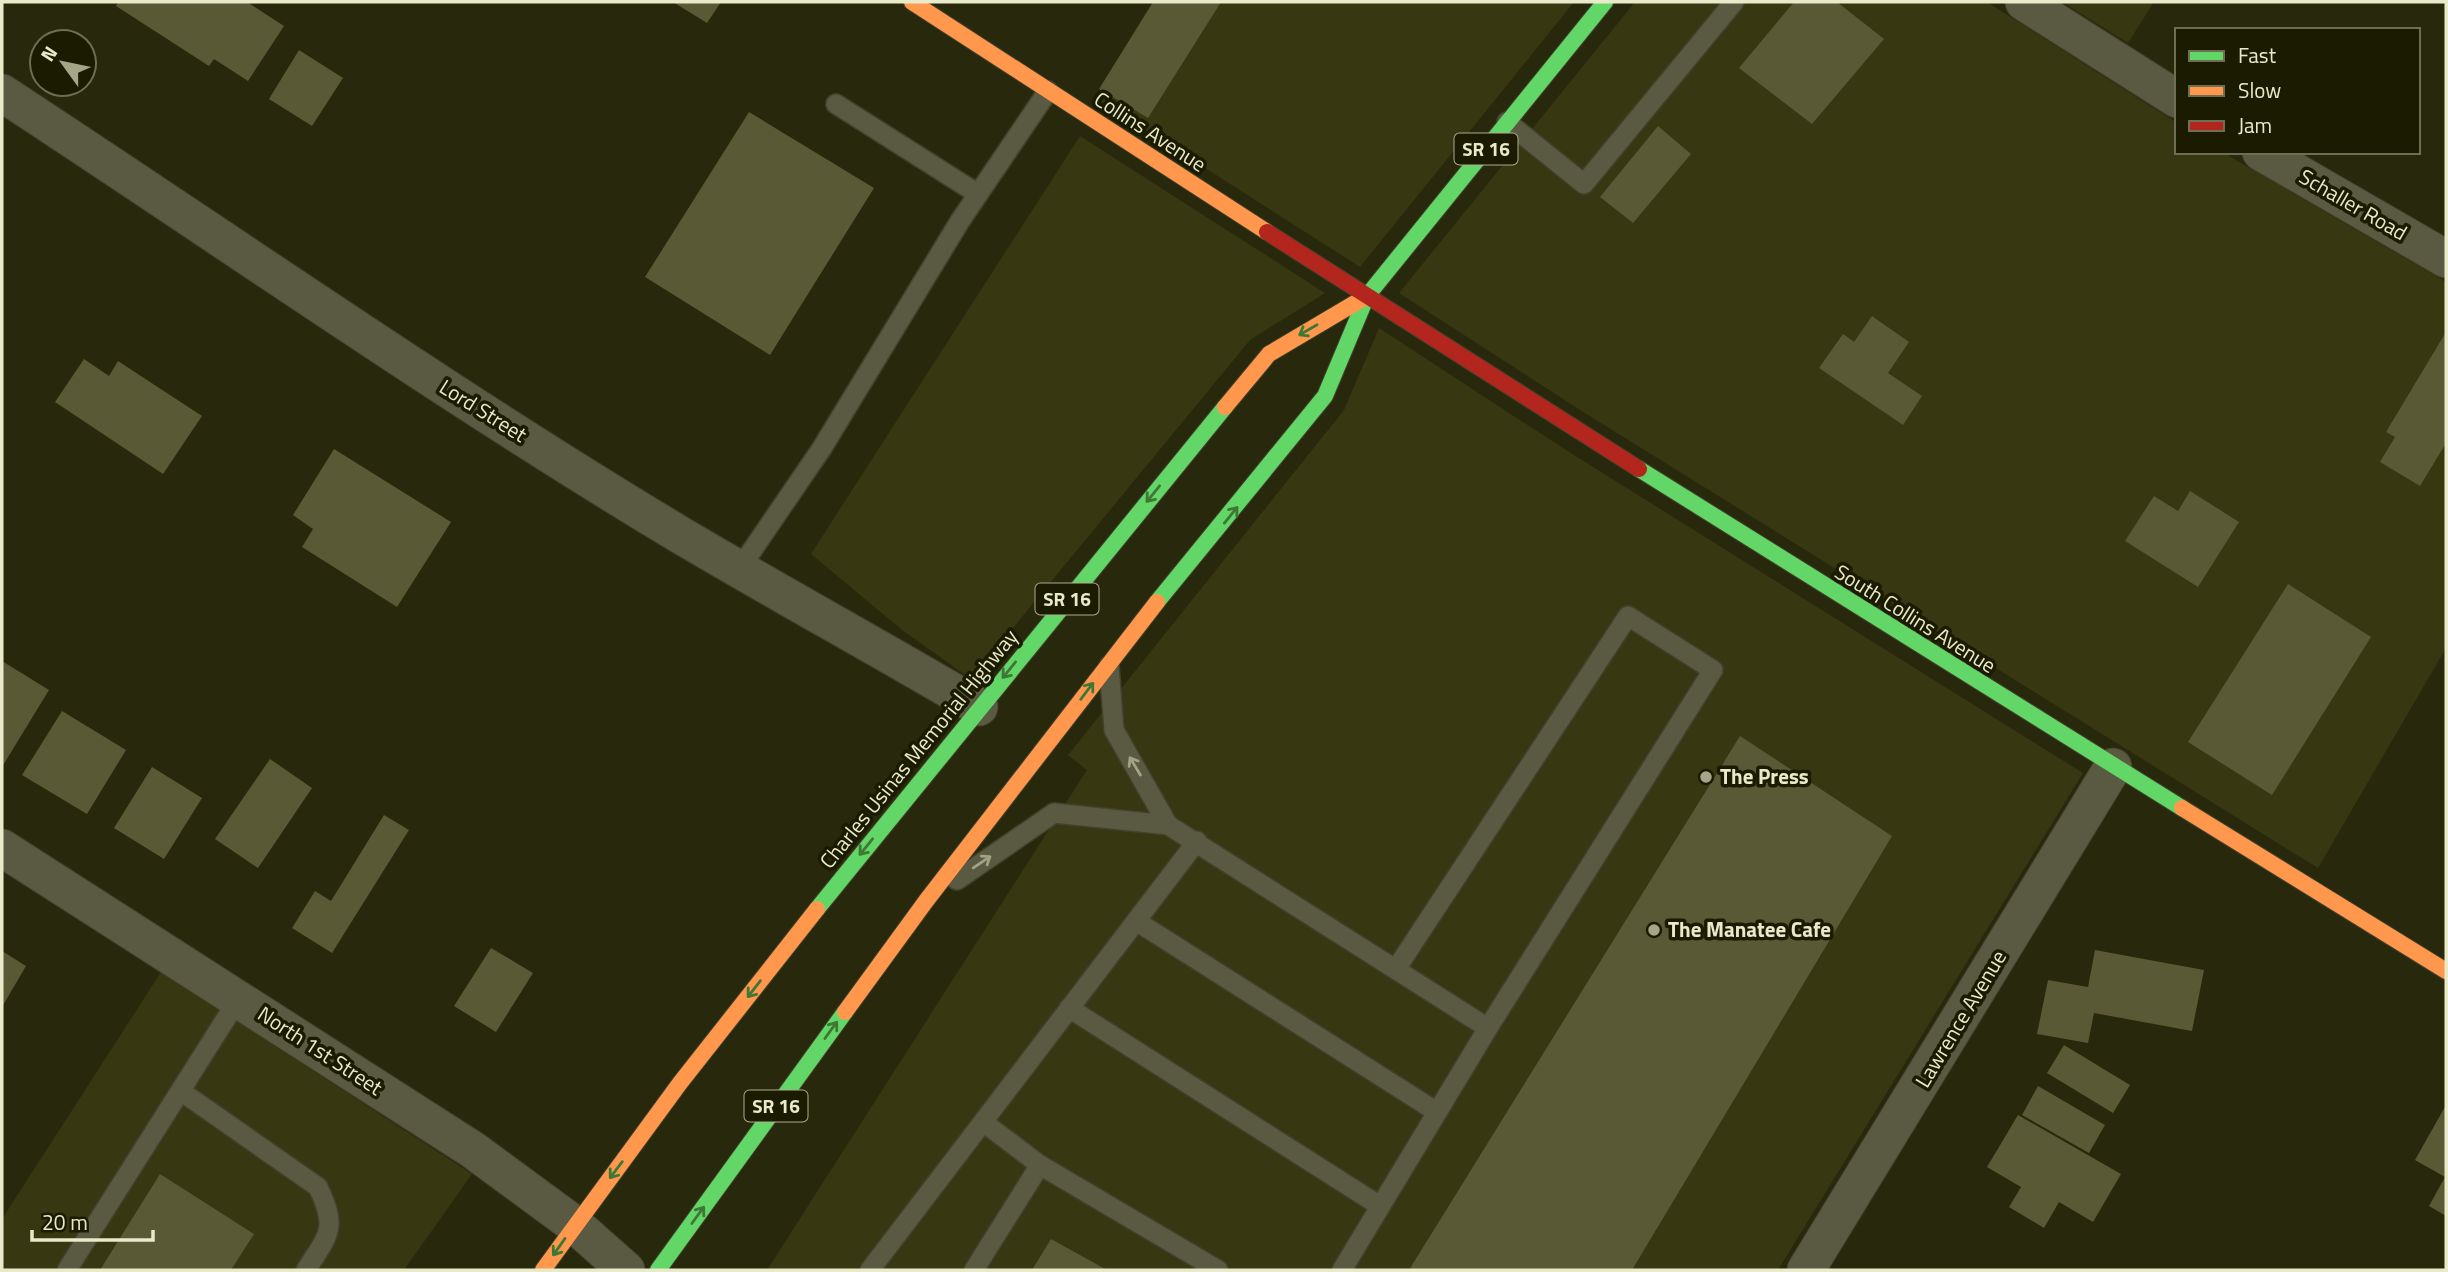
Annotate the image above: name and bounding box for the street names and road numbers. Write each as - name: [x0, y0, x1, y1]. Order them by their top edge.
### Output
- street label: Collins Avenue: [1088, 83, 1213, 179]
- road number: SR 16: [1454, 134, 1518, 164]
- street label: Schaller Road: [2294, 160, 2413, 248]
- street label: Lord Street: [434, 371, 534, 450]
- street label: South Collins Avenue: [1829, 556, 2002, 681]
- road number: SR 16: [1036, 584, 1098, 614]
- street label: Charles Usinas Memorial Highway: [811, 622, 1025, 875]
- street label: Lawrence Avenue: [1906, 944, 2014, 1093]
- street label: North 1st Street: [252, 998, 390, 1103]
- road number: SR 16: [744, 1090, 808, 1122]

